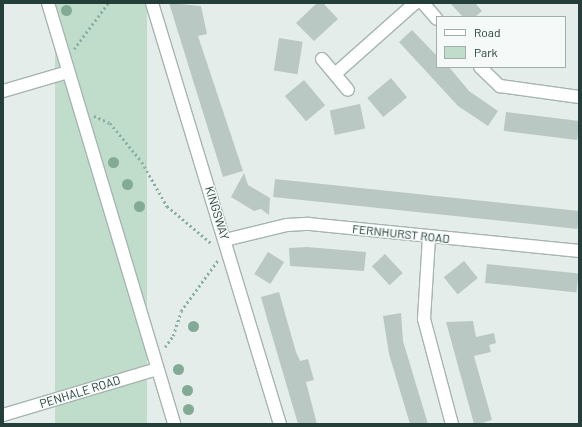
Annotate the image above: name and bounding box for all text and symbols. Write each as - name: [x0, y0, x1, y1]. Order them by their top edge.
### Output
- legend: [436, 16, 566, 68]
- text: Road: [474, 25, 501, 39]
- text: Park: [474, 45, 498, 59]
- street label: KINGSWAY: [202, 184, 232, 242]
- street label: FERNHURST ROAD: [352, 222, 450, 246]
- street label: PENHALE ROAD: [38, 373, 122, 411]

